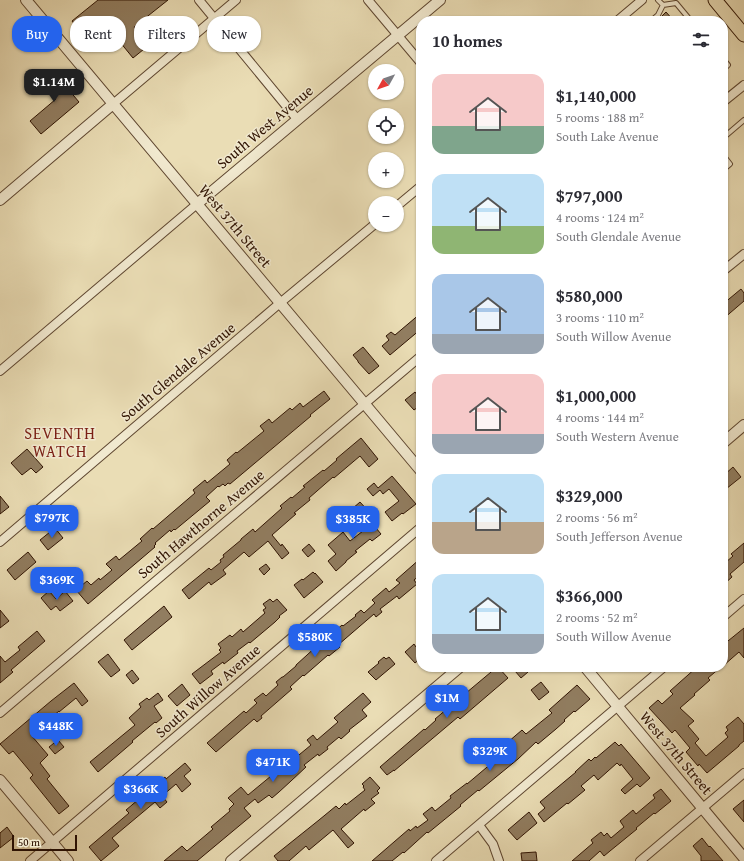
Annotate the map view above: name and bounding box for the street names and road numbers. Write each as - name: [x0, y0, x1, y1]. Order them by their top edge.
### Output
- street label: South West Avenue: [212, 80, 317, 173]
- street label: West 37th Street: [194, 179, 277, 272]
- street label: South Glendale Avenue: [116, 317, 240, 426]
- street label: South Hawthorne Avenue: [133, 464, 269, 583]
- street label: South Willow Avenue: [151, 639, 265, 742]
- street label: West 37th Street: [635, 706, 718, 799]

